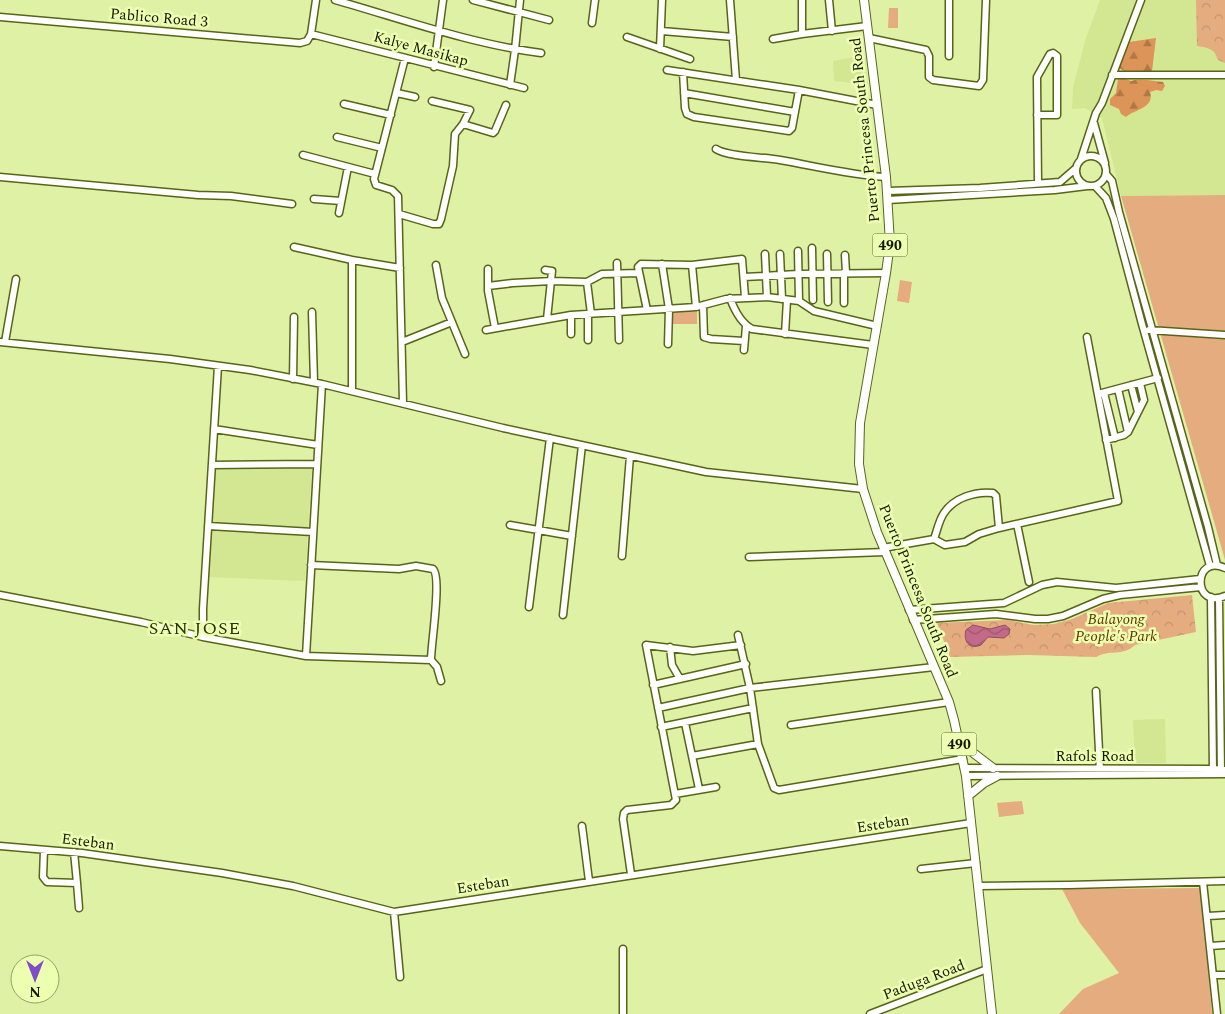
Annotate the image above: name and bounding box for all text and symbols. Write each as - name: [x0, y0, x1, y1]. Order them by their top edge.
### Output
- street label: Pablico Road 3: [109, 2, 209, 34]
- street label: Kalye Masikap: [371, 25, 471, 73]
- street label: Puerto Princesa South Road: [844, 37, 886, 223]
- road number: 490: [872, 234, 908, 256]
- street label: Puerto Princesa South Road: [873, 501, 963, 681]
- park label: Balayong People's Park: [1075, 608, 1157, 648]
- district label: SAN JOSE: [149, 615, 241, 642]
- road number: 490: [942, 732, 976, 756]
- street label: Rafols Road: [1056, 745, 1134, 768]
- street label: Esteban: [855, 808, 911, 840]
- street label: Esteban: [60, 827, 116, 857]
- street label: Esteban: [455, 869, 511, 901]
- north arrow: [10, 954, 60, 1004]
- street label: Paduga Road: [880, 954, 968, 1006]
- text: N: [29, 981, 41, 1002]

